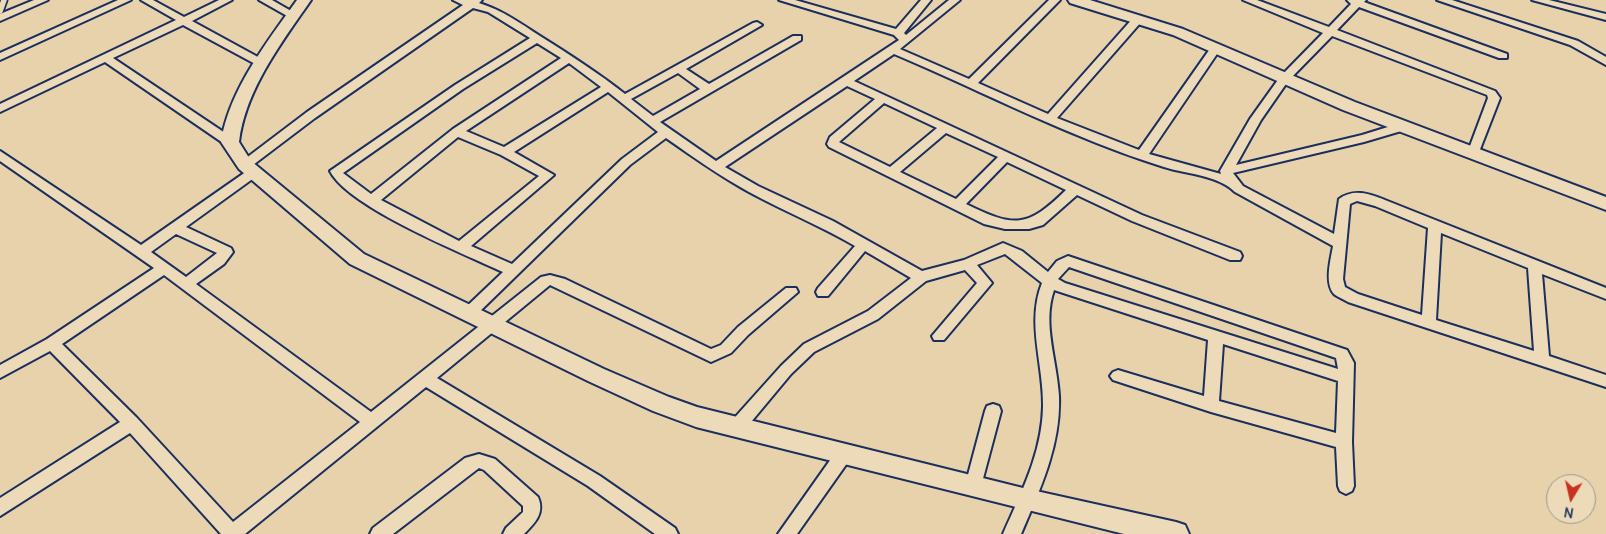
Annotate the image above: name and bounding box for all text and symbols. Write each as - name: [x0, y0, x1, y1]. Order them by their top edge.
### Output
- north arrow: [1546, 474, 1596, 524]
- text: N: [1563, 503, 1575, 522]

